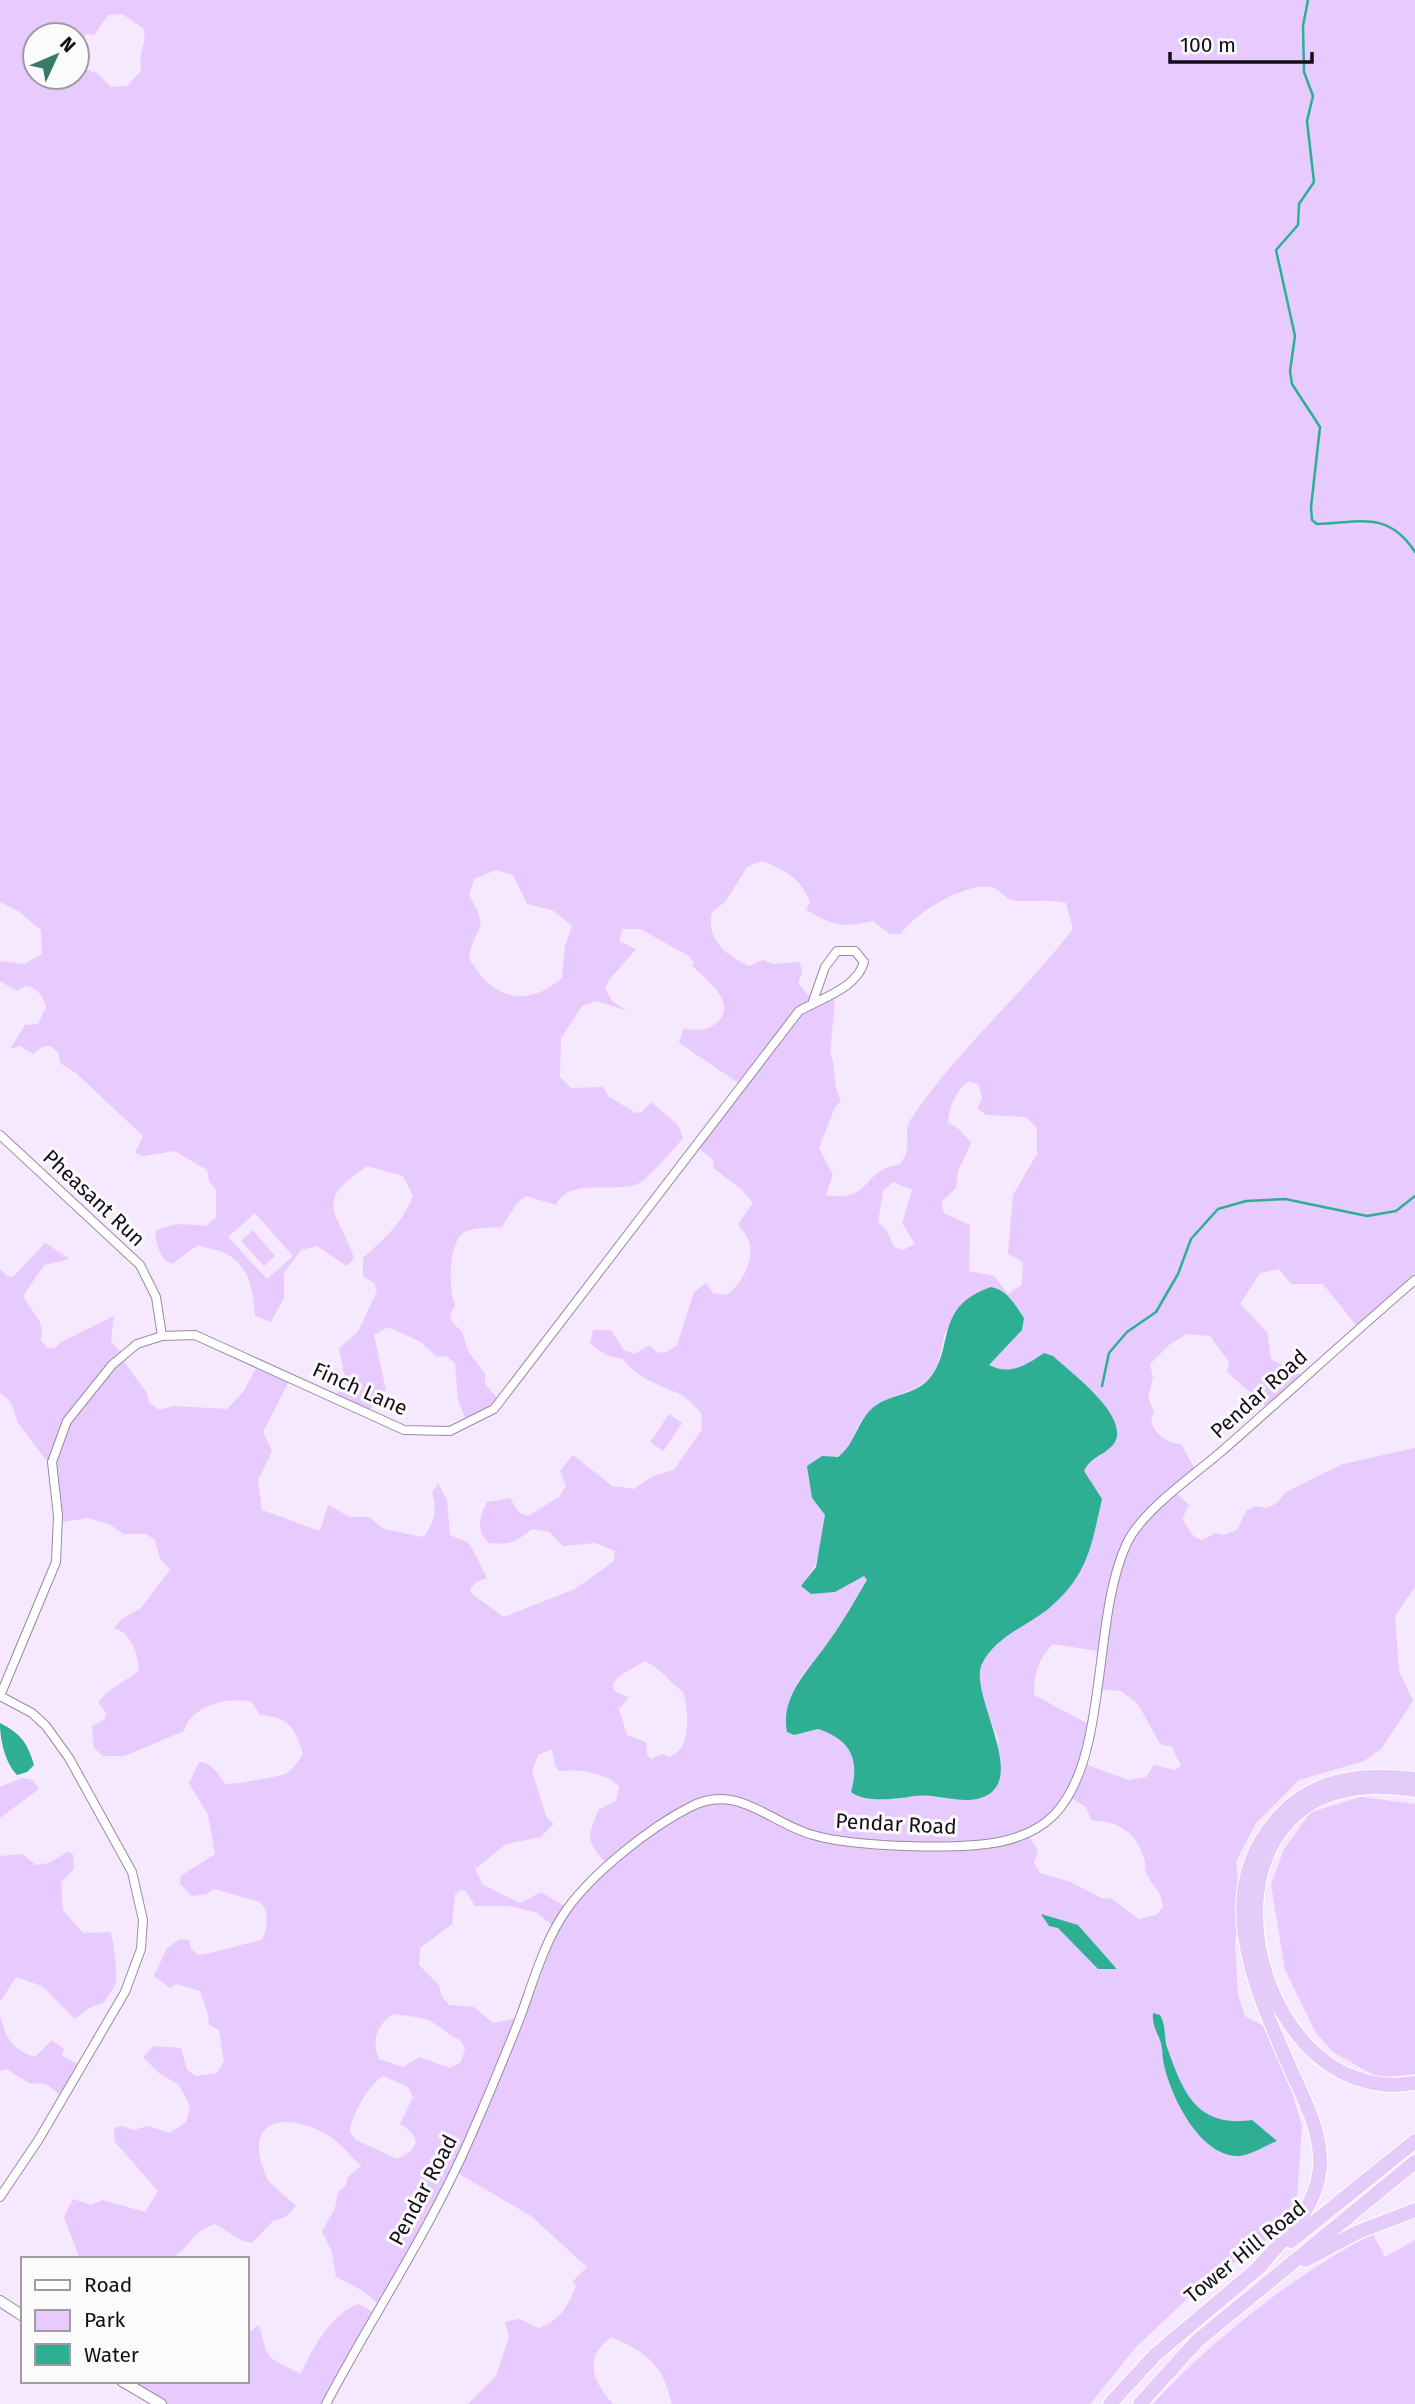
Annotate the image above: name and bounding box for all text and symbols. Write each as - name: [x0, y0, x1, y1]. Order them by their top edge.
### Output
- north arrow: [21, 21, 91, 91]
- scale bar: [1170, 21, 1312, 65]
- text: N: [55, 32, 81, 57]
- text: 100 m: [1180, 32, 1236, 58]
- street label: Pheasant Run: [38, 1144, 150, 1252]
- street label: Pendar Road: [1205, 1344, 1313, 1444]
- street label: Finch Lane: [309, 1357, 411, 1421]
- street label: Pendar Road: [835, 1808, 957, 1840]
- street label: Pendar Road: [383, 2130, 463, 2250]
- street label: Tower Hill Road: [1179, 2195, 1311, 2309]
- legend: [21, 2257, 248, 2383]
- text: Road: [84, 2272, 132, 2298]
- text: Park: [84, 2307, 126, 2333]
- text: Water: [84, 2342, 139, 2368]

